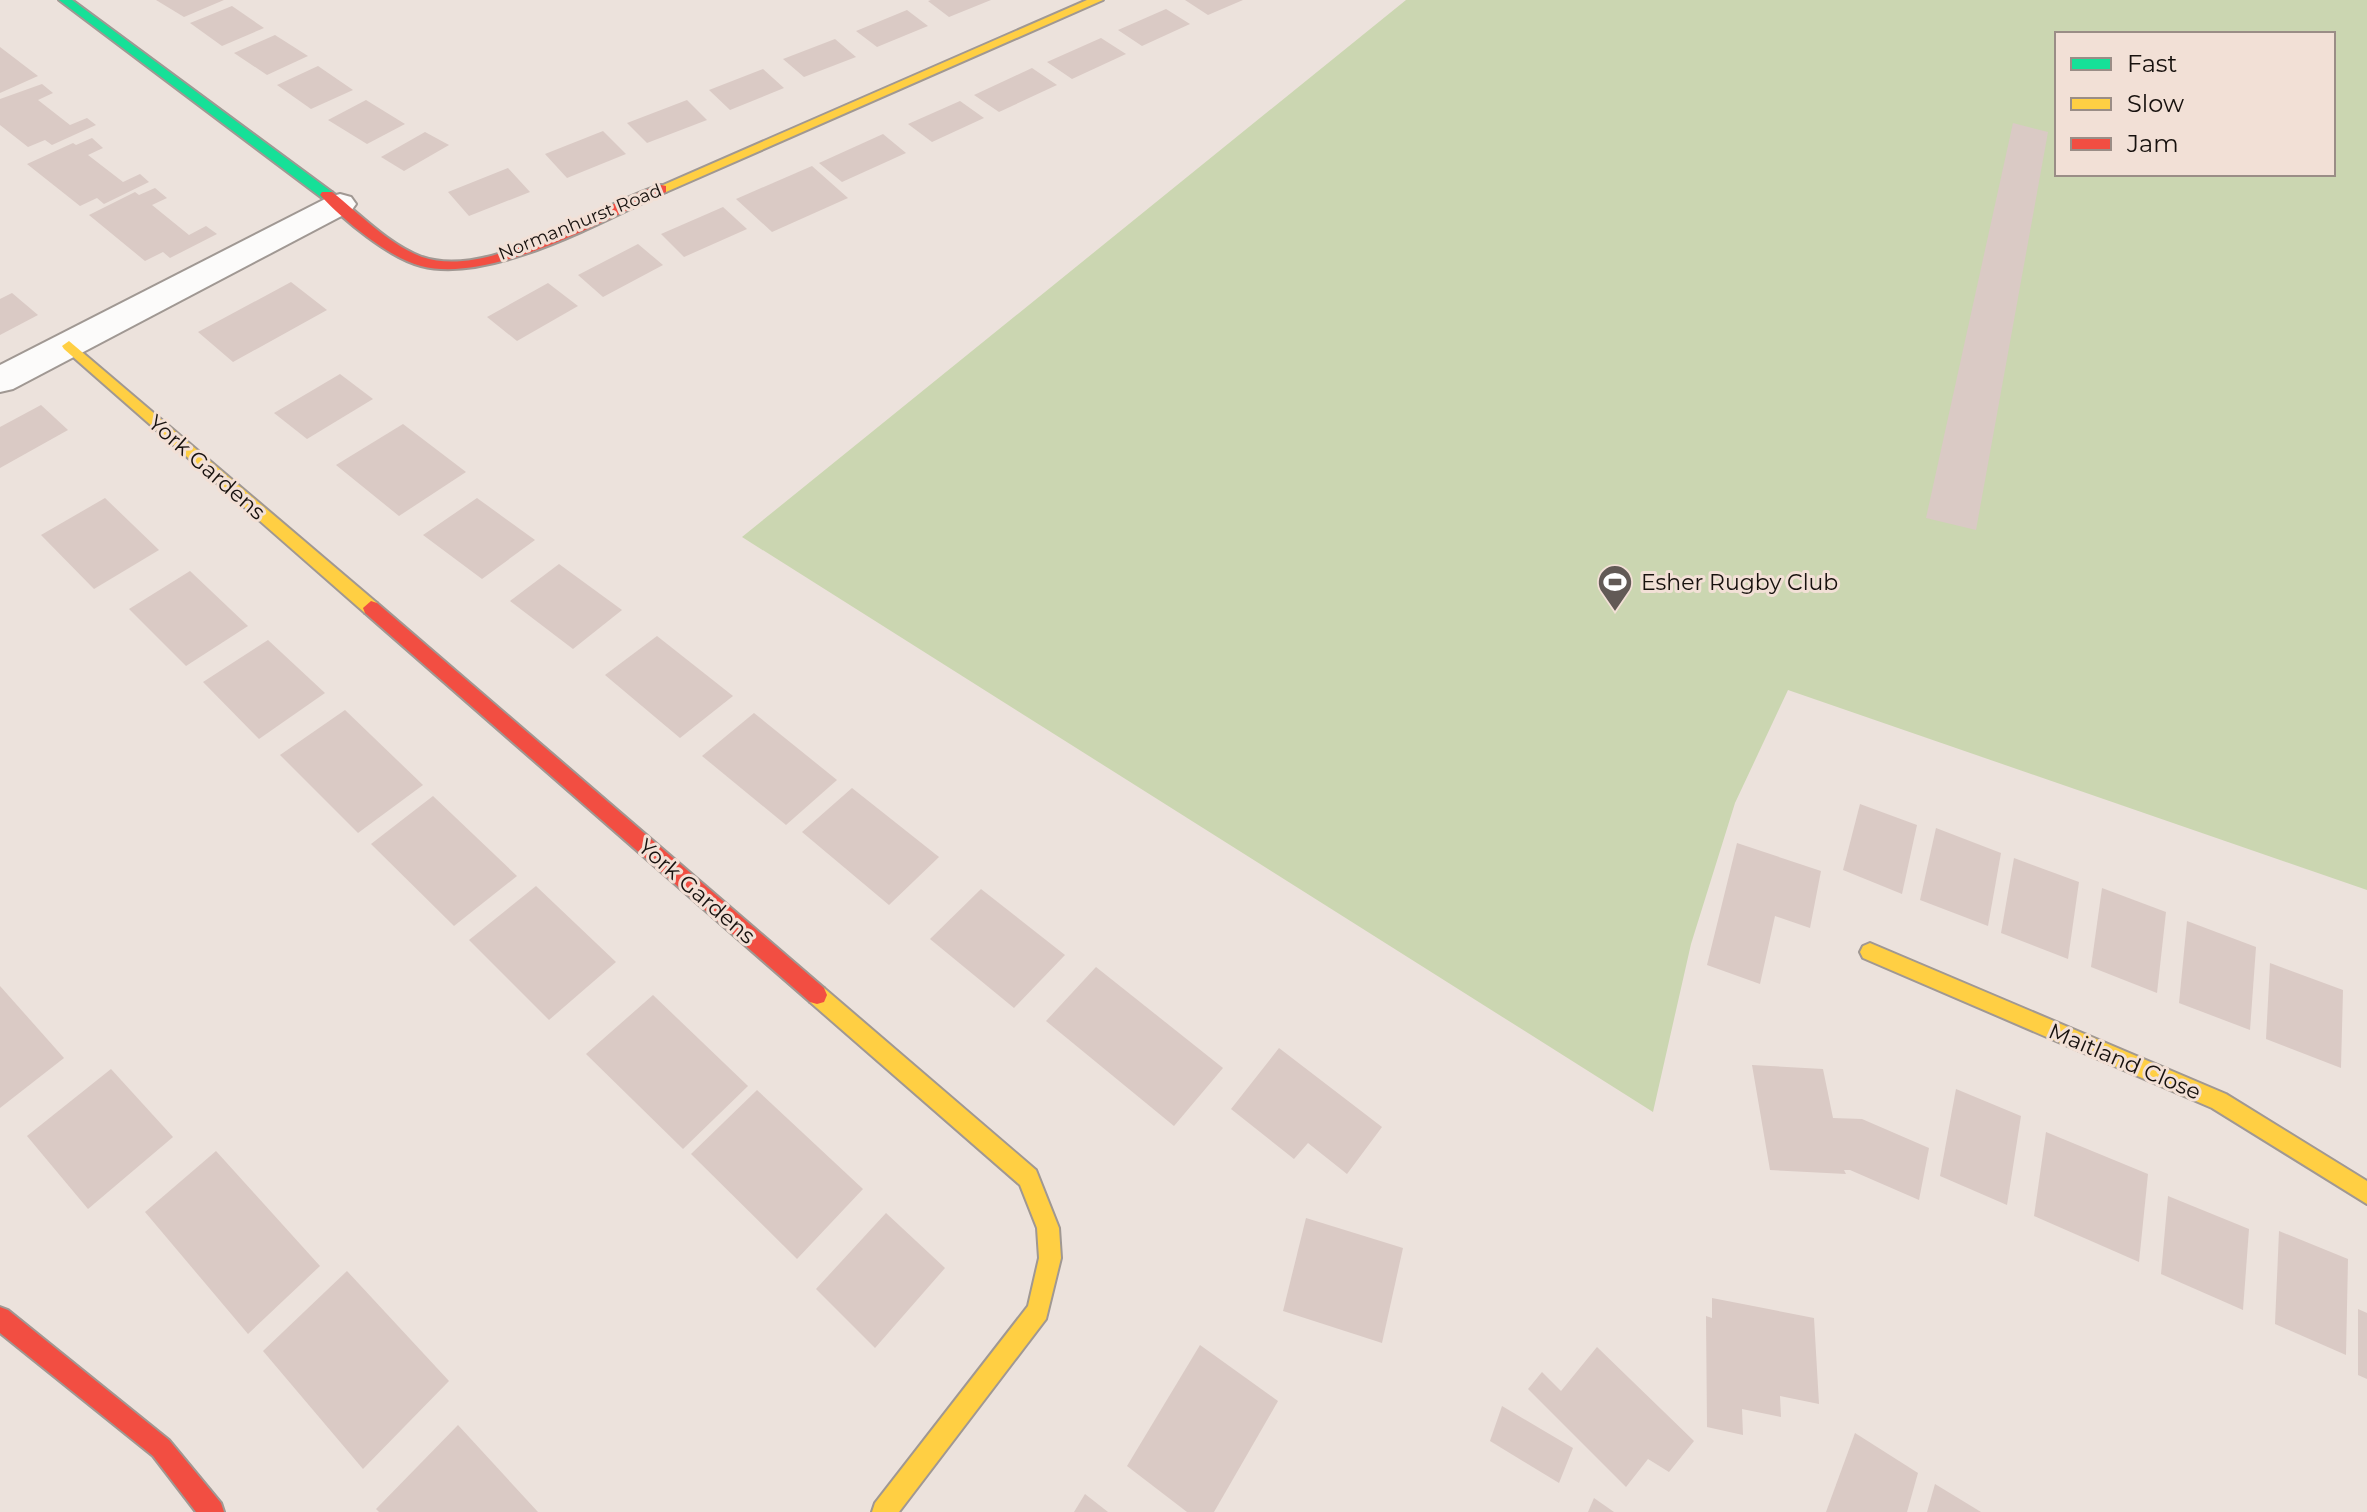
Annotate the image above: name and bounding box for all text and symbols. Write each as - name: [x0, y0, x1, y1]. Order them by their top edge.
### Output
- legend: [2055, 32, 2335, 176]
- text: Fast: [2127, 49, 2178, 78]
- text: Slow: [2127, 89, 2184, 118]
- text: Jam: [2126, 129, 2179, 158]
- street label: Normanhurst Road: [495, 179, 665, 265]
- street label: York Gardens: [143, 409, 271, 526]
- sports icon: Esher Rugby Club: [1596, 563, 1634, 613]
- place label: Esher Rugby Club: [1641, 569, 1838, 596]
- street label: York Gardens: [633, 833, 761, 950]
- street label: Maitland Close: [2045, 1017, 2205, 1106]

